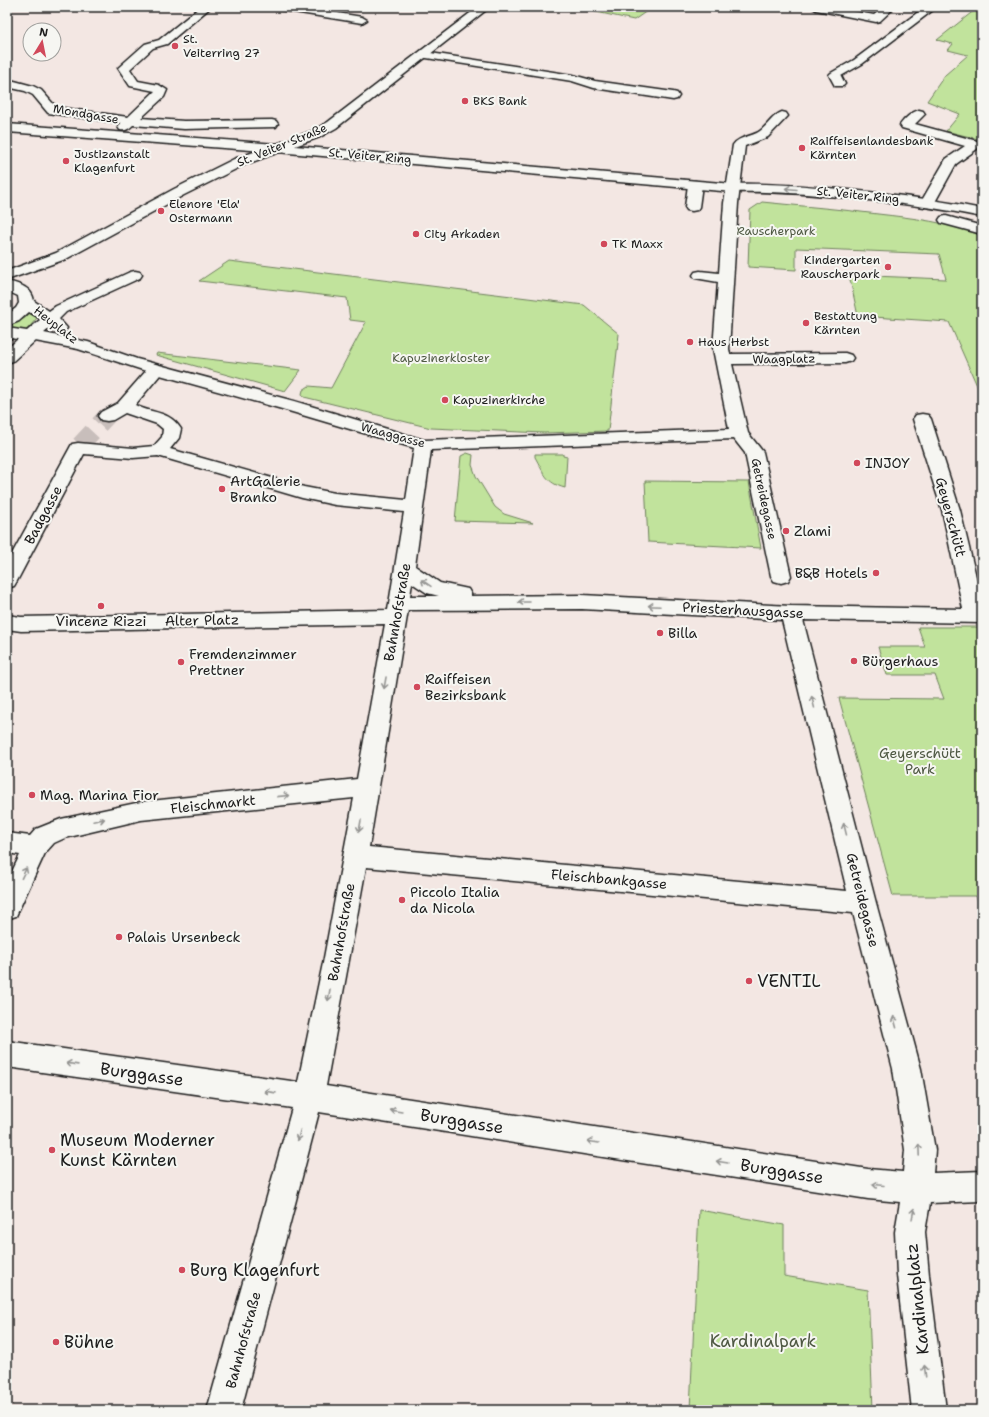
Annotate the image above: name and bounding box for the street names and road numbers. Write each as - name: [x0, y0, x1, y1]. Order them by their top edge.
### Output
- street label: Mondgasse: [52, 100, 120, 128]
- street label: St. Veiter Straße: [235, 120, 330, 170]
- street label: St. Veiter Ring: [328, 144, 412, 168]
- street label: St. Veiter Ring: [816, 183, 900, 207]
- street label: Heuplatz: [30, 303, 82, 347]
- street label: Waagplatz: [752, 350, 816, 368]
- street label: Waaggasse: [359, 419, 427, 451]
- street label: Getreidegasse: [748, 457, 780, 541]
- street label: Geyerschütt: [932, 475, 970, 559]
- street label: Badgasse: [20, 482, 66, 547]
- street label: Bahnhofstraße: [379, 561, 415, 663]
- street label: Priesterhausgasse: [682, 598, 804, 622]
- street label: Alter Platz: [165, 610, 239, 630]
- street label: Fleischmarkt: [169, 791, 257, 817]
- street label: Getreidegasse: [843, 851, 883, 949]
- street label: Fleischbankgasse: [550, 865, 668, 893]
- street label: Bahnhofstraße: [323, 881, 359, 983]
- street label: Burggasse: [99, 1057, 185, 1091]
- street label: Burggasse: [419, 1104, 505, 1138]
- street label: Burggasse: [739, 1154, 825, 1188]
- street label: Kardinalplatz: [900, 1242, 934, 1356]
- street label: Bahnhofstraße: [221, 1290, 265, 1390]

